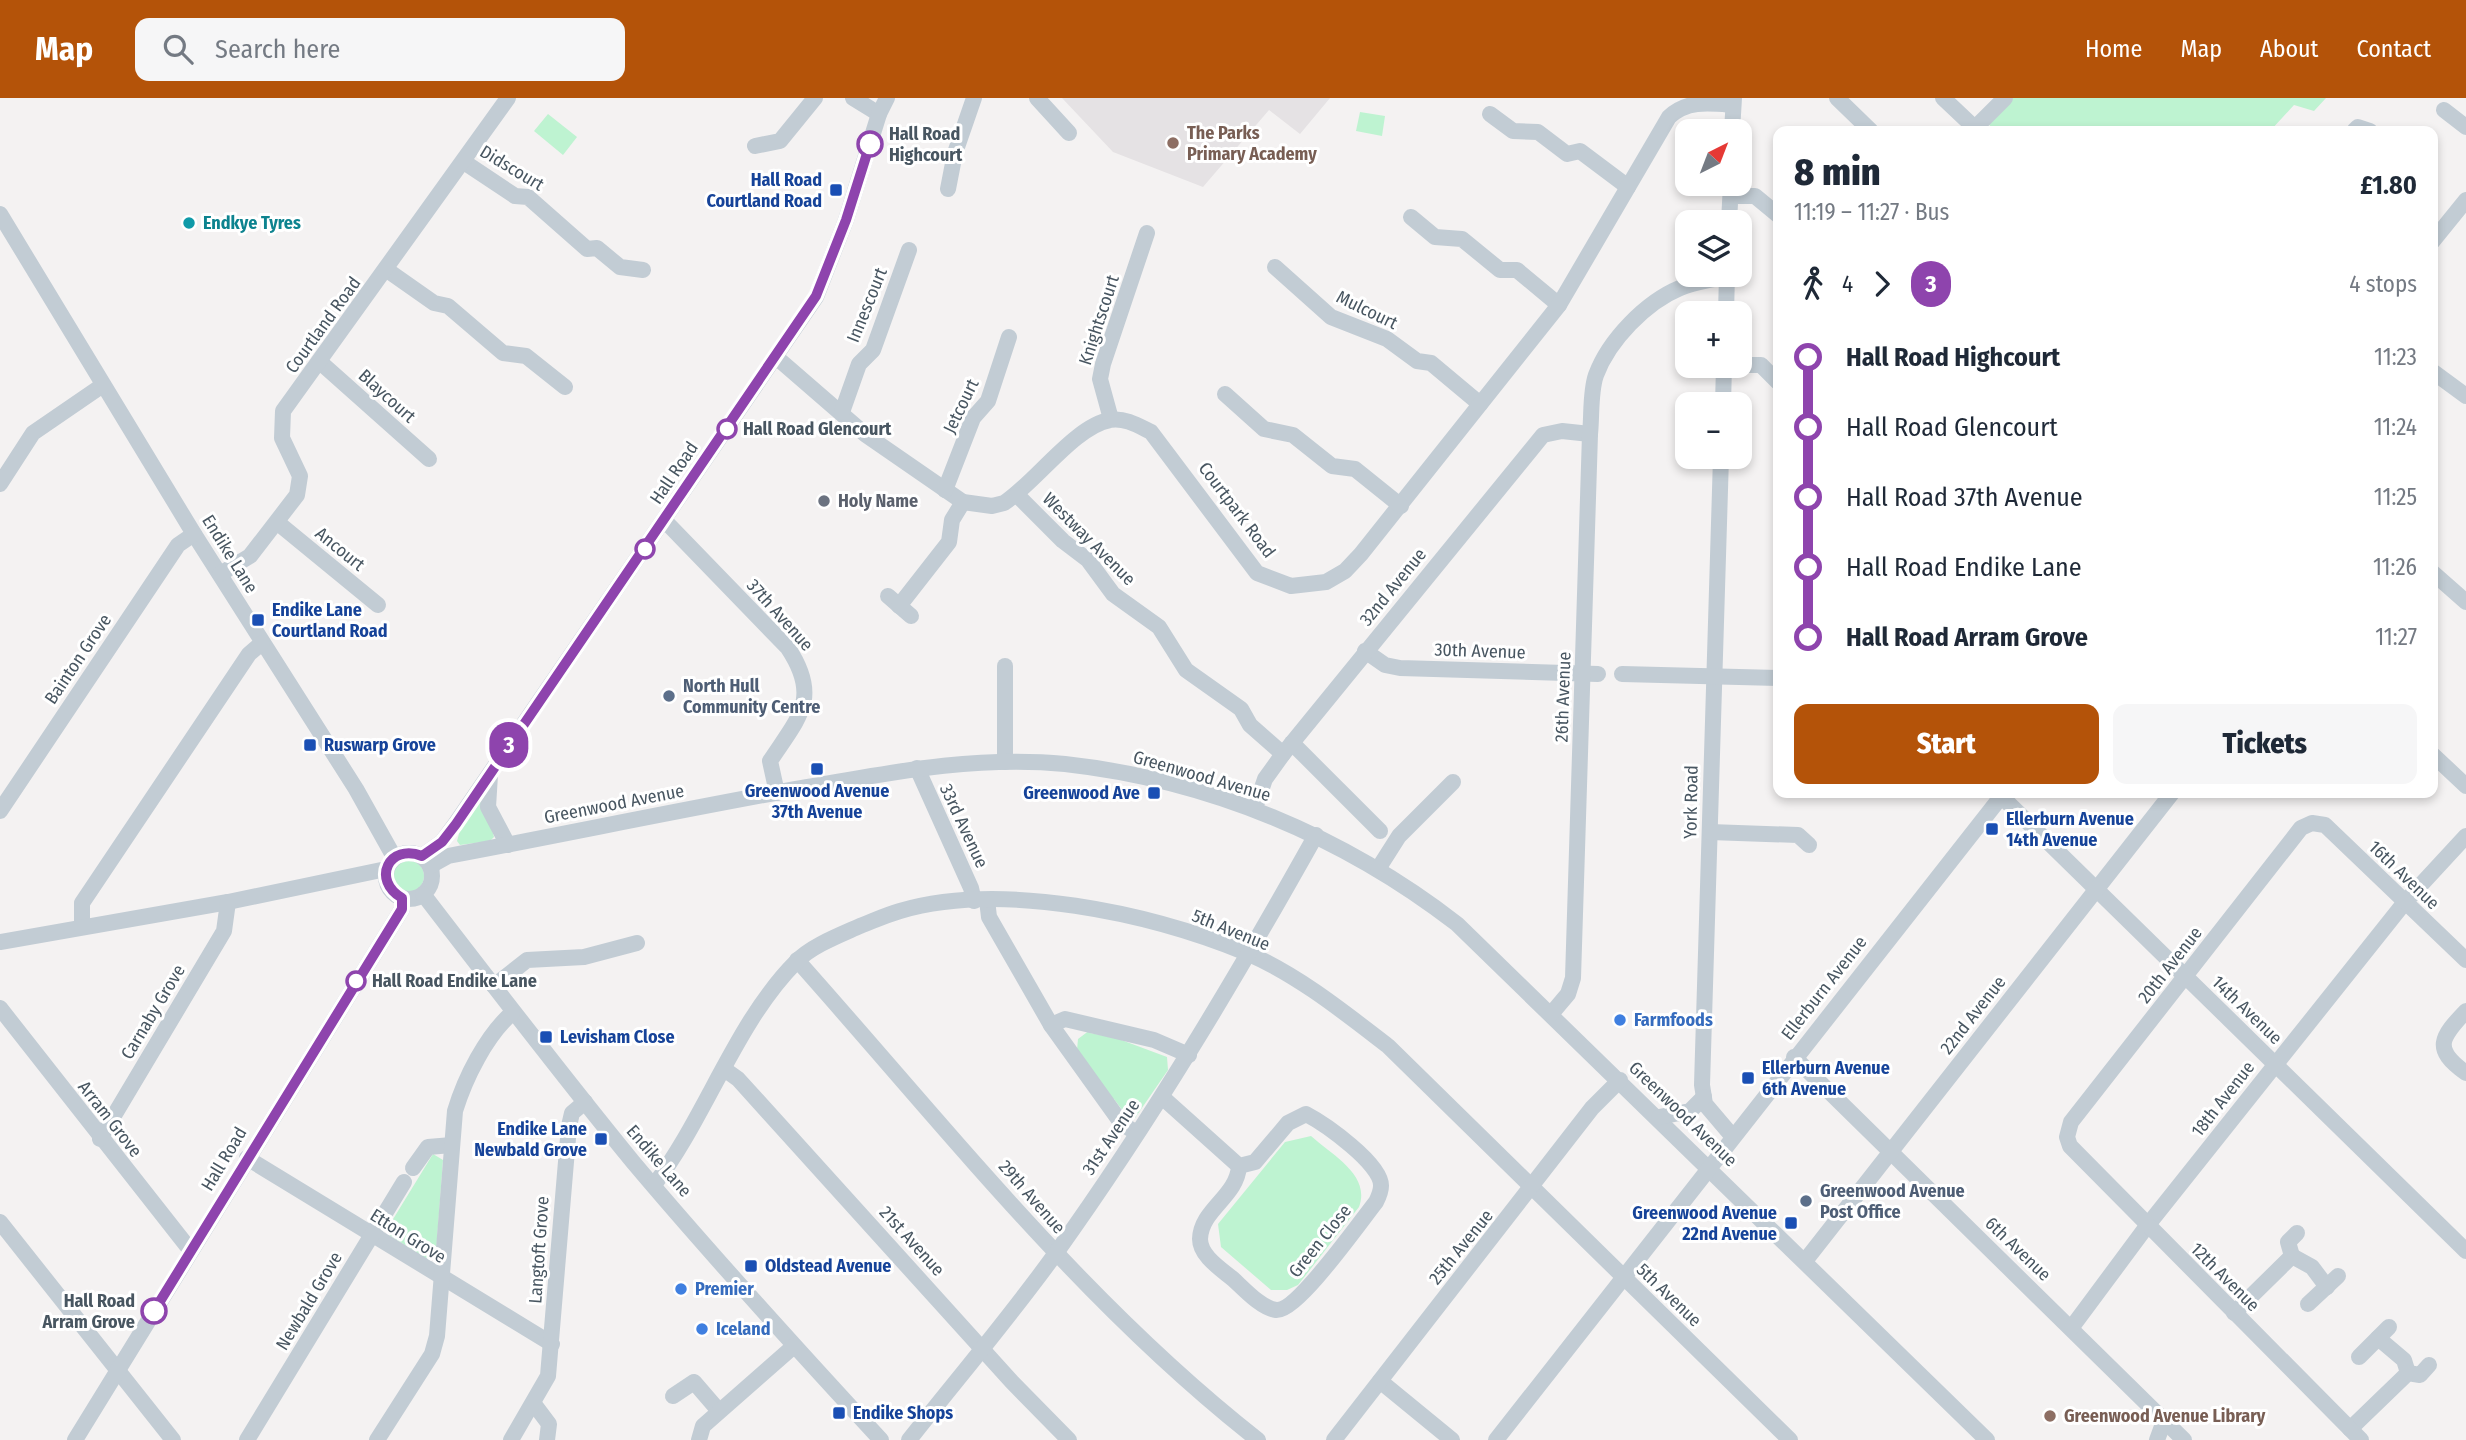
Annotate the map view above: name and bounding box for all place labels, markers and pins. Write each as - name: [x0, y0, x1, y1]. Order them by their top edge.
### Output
- place label: The Parks Primary Academy: [1187, 122, 1317, 165]
- place label: Hall Road Highcourt: [889, 123, 963, 166]
- marker: Hall Road Highcourt: [857, 131, 883, 157]
- marker: The Parks Primary Academy: [1165, 135, 1181, 151]
- place label: Hall Road Courtland Road: [706, 169, 822, 212]
- marker: Hall Road Courtland Road: [828, 182, 844, 198]
- place label: Endkye Tyres: [203, 212, 301, 234]
- marker: Endkye Tyres: [181, 215, 197, 231]
- place label: Hall Road Glencourt: [743, 418, 892, 440]
- marker: Hall Road Glencourt: [717, 419, 737, 439]
- place label: Holy Name: [838, 490, 918, 512]
- marker: Holy Name: [816, 493, 832, 509]
- unlabelled marker: [635, 539, 655, 559]
- place label: Endike Lane Courtland Road: [272, 599, 388, 642]
- marker: Endike Lane Courtland Road: [250, 612, 266, 628]
- place label: North Hull Community Centre: [683, 675, 820, 718]
- marker: North Hull Community Centre: [661, 688, 677, 704]
- place label: Ruswarp Grove: [324, 734, 436, 756]
- marker: Ruswarp Grove: [302, 737, 318, 753]
- marker: Greenwood Avenue 37th Avenue: [809, 761, 825, 777]
- place label: Greenwood Avenue 37th Avenue: [745, 780, 889, 823]
- place label: Greenwood Ave: [1023, 782, 1140, 804]
- marker: Greenwood Ave: [1146, 785, 1162, 801]
- place label: Ellerburn Avenue 14th Avenue: [2006, 808, 2134, 851]
- marker: Ellerburn Avenue 14th Avenue: [1984, 821, 2000, 837]
- place label: Hall Road Endike Lane: [372, 970, 537, 992]
- marker: Hall Road Endike Lane: [346, 971, 366, 991]
- place label: Farmfoods: [1634, 1009, 1713, 1031]
- marker: Farmfoods: [1612, 1012, 1628, 1028]
- place label: Levisham Close: [560, 1026, 675, 1048]
- marker: Levisham Close: [538, 1029, 554, 1045]
- place label: Ellerburn Avenue 6th Avenue: [1762, 1057, 1890, 1100]
- marker: Ellerburn Avenue 6th Avenue: [1740, 1070, 1756, 1086]
- place label: Endike Lane Newbald Grove: [474, 1118, 587, 1161]
- marker: Endike Lane Newbald Grove: [593, 1131, 609, 1147]
- place label: Greenwood Avenue Post Office: [1820, 1180, 1965, 1223]
- marker: Greenwood Avenue Post Office: [1798, 1193, 1814, 1209]
- place label: Greenwood Avenue 22nd Avenue: [1632, 1202, 1777, 1245]
- marker: Greenwood Avenue 22nd Avenue: [1783, 1215, 1799, 1231]
- place label: Oldstead Avenue: [765, 1255, 891, 1277]
- marker: Oldstead Avenue: [743, 1258, 759, 1274]
- place label: Premier: [695, 1278, 754, 1300]
- marker: Premier: [673, 1281, 689, 1297]
- place label: Hall Road Arram Grove: [42, 1290, 135, 1333]
- marker: Hall Road Arram Grove: [141, 1298, 167, 1324]
- place label: Iceland: [716, 1318, 770, 1340]
- marker: Iceland: [694, 1321, 710, 1337]
- place label: Endike Shops: [853, 1402, 953, 1424]
- marker: Endike Shops: [831, 1405, 847, 1421]
- place label: Greenwood Avenue Library: [2064, 1405, 2266, 1427]
- marker: Greenwood Avenue Library: [2042, 1408, 2058, 1424]

